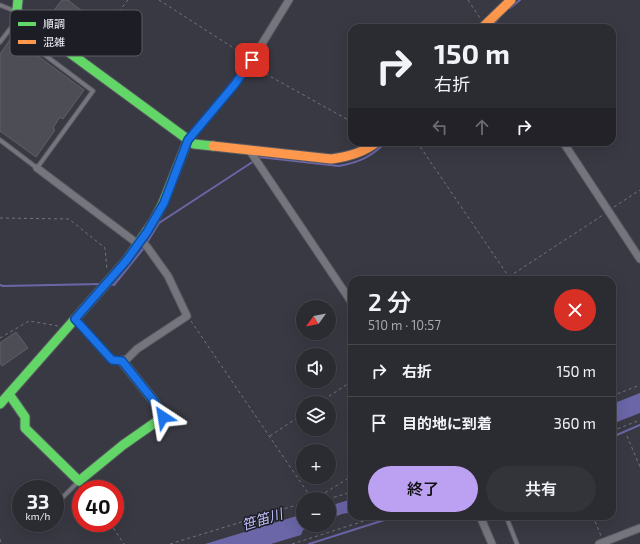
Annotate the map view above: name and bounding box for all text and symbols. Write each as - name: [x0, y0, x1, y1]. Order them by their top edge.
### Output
- legend: [10, 10, 142, 56]
- text: 順調: [43, 17, 65, 30]
- text: 混雑: [43, 35, 65, 48]
- text: 150 m: [434, 36, 510, 70]
- icon: right: [368, 40, 420, 92]
- pin: [235, 43, 269, 77]
- icon: arrive: [241, 49, 263, 71]
- text: 右折: [434, 73, 470, 95]
- icon: left: [429, 116, 451, 138]
- icon: ahead: [471, 116, 493, 138]
- icon: right: [513, 116, 535, 138]
- text: 2 分: [368, 287, 411, 316]
- button: close: [554, 289, 596, 331]
- north arrow: [296, 300, 336, 340]
- map controls: [296, 300, 336, 532]
- text: 510 m · 10:57: [368, 317, 441, 333]
- button: sound: [296, 348, 336, 388]
- icon: right: [368, 360, 390, 382]
- text: 右折: [402, 362, 432, 380]
- text: 150 m: [556, 362, 596, 380]
- position arrow: [142, 396, 184, 438]
- button: layers: [296, 396, 336, 436]
- icon: arrive: [368, 412, 390, 434]
- text: 目的地に到着: [402, 414, 492, 432]
- text: 360 m: [554, 414, 596, 432]
- button: +: [296, 444, 336, 484]
- button: 終了: [368, 466, 478, 512]
- button: 共有: [486, 466, 596, 512]
- speed limit sign: 40: [72, 480, 124, 532]
- text: 33: [27, 489, 49, 513]
- button: −: [296, 492, 336, 532]
- water label: 笹笛川: [239, 504, 286, 533]
- text: km/h: [26, 510, 50, 522]

